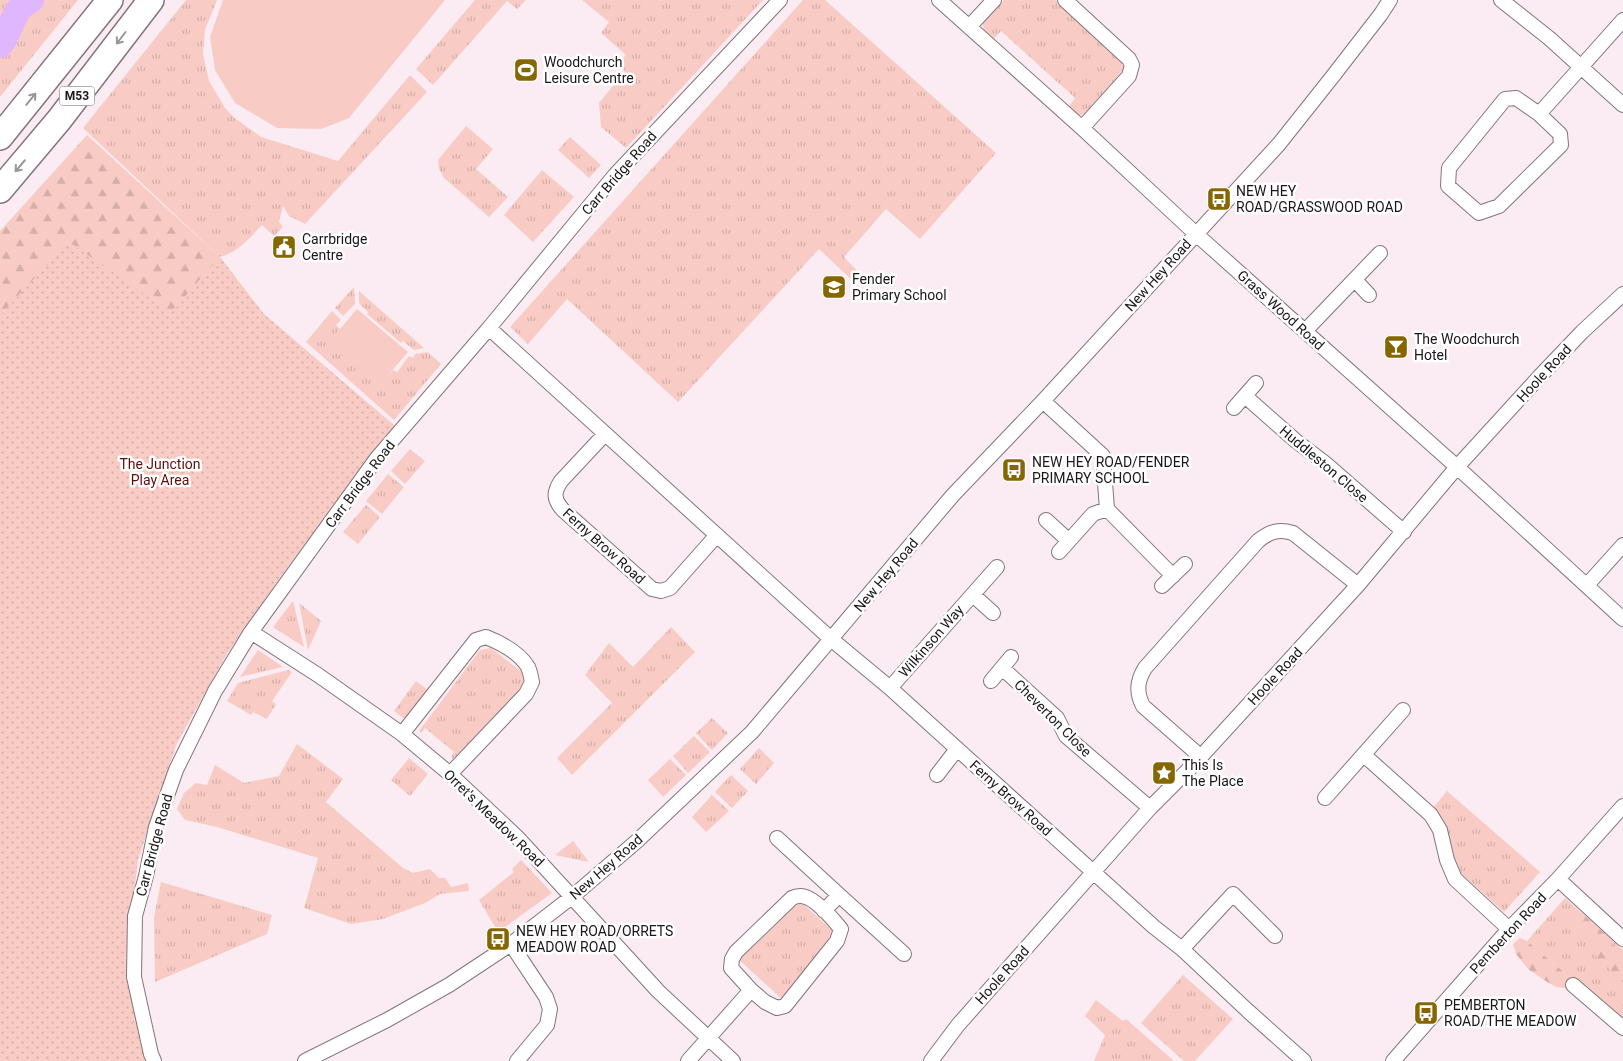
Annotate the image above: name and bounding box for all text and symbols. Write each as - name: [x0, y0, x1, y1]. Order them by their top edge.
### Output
- one-way arrow: [116, 31, 126, 45]
- place label: Woodchurch Leisure Centre: [544, 54, 634, 86]
- sports icon: Woodchurch Leisure Centre: [513, 57, 539, 83]
- road number: M53: [60, 86, 94, 105]
- one-way arrow: [25, 93, 36, 106]
- street label: Carr Bridge Road: [578, 128, 660, 218]
- one-way arrow: [15, 159, 26, 172]
- place label: NEW HEY ROAD/GRASSWOOD ROAD: [1236, 183, 1403, 215]
- bus stop icon: NEW HEY ROAD/GRASSWOOD ROAD: [1206, 186, 1232, 212]
- place label: Carrbridge Centre: [302, 231, 367, 263]
- public building icon: Carrbridge Centre: [271, 234, 297, 260]
- street label: New Hey Road: [1122, 236, 1194, 314]
- street label: Grass Wood Road: [1234, 267, 1328, 353]
- place label: Fender Primary School: [852, 271, 947, 303]
- school or university icon: Fender Primary School: [821, 274, 847, 300]
- place label: The Woodchurch Hotel: [1414, 331, 1519, 363]
- bar icon: The Woodchurch Hotel: [1383, 334, 1409, 360]
- street label: Hoole Road: [1513, 341, 1575, 405]
- street label: Huddleston Close: [1277, 422, 1371, 506]
- street label: Carr Bridge Road: [322, 437, 398, 531]
- place label: NEW HEY ROAD/FENDER PRIMARY SCHOOL: [1032, 454, 1190, 486]
- park label: The Junction Play Area: [119, 456, 201, 488]
- bus stop icon: NEW HEY ROAD/FENDER PRIMARY SCHOOL: [1001, 457, 1027, 483]
- street label: Ferny Brow Road: [560, 505, 648, 587]
- street label: New Hey Road: [851, 535, 921, 615]
- street label: Wilkinson Way: [895, 601, 967, 680]
- street label: Hoole Road: [1244, 644, 1306, 708]
- street label: Cheverton Close: [1011, 676, 1095, 760]
- street label: Ferny Brow Road: [967, 757, 1055, 839]
- place label: This Is The Place: [1182, 757, 1244, 789]
- place icon: This Is The Place: [1151, 760, 1177, 786]
- street label: Orret's Meadow Road: [441, 766, 547, 870]
- street label: Carr Bridge Road: [133, 792, 175, 898]
- street label: New Hey Road: [566, 831, 646, 903]
- street label: Pemberton Road: [1466, 889, 1550, 977]
- place label: NEW HEY ROAD/ORRETS MEADOW ROAD: [516, 923, 673, 955]
- bus stop icon: NEW HEY ROAD/ORRETS MEADOW ROAD: [485, 926, 511, 952]
- street label: Hoole Road: [972, 943, 1032, 1007]
- place label: PEMBERTON ROAD/THE MEADOW: [1444, 997, 1577, 1029]
- bus stop icon: PEMBERTON ROAD/THE MEADOW: [1413, 1000, 1439, 1026]

